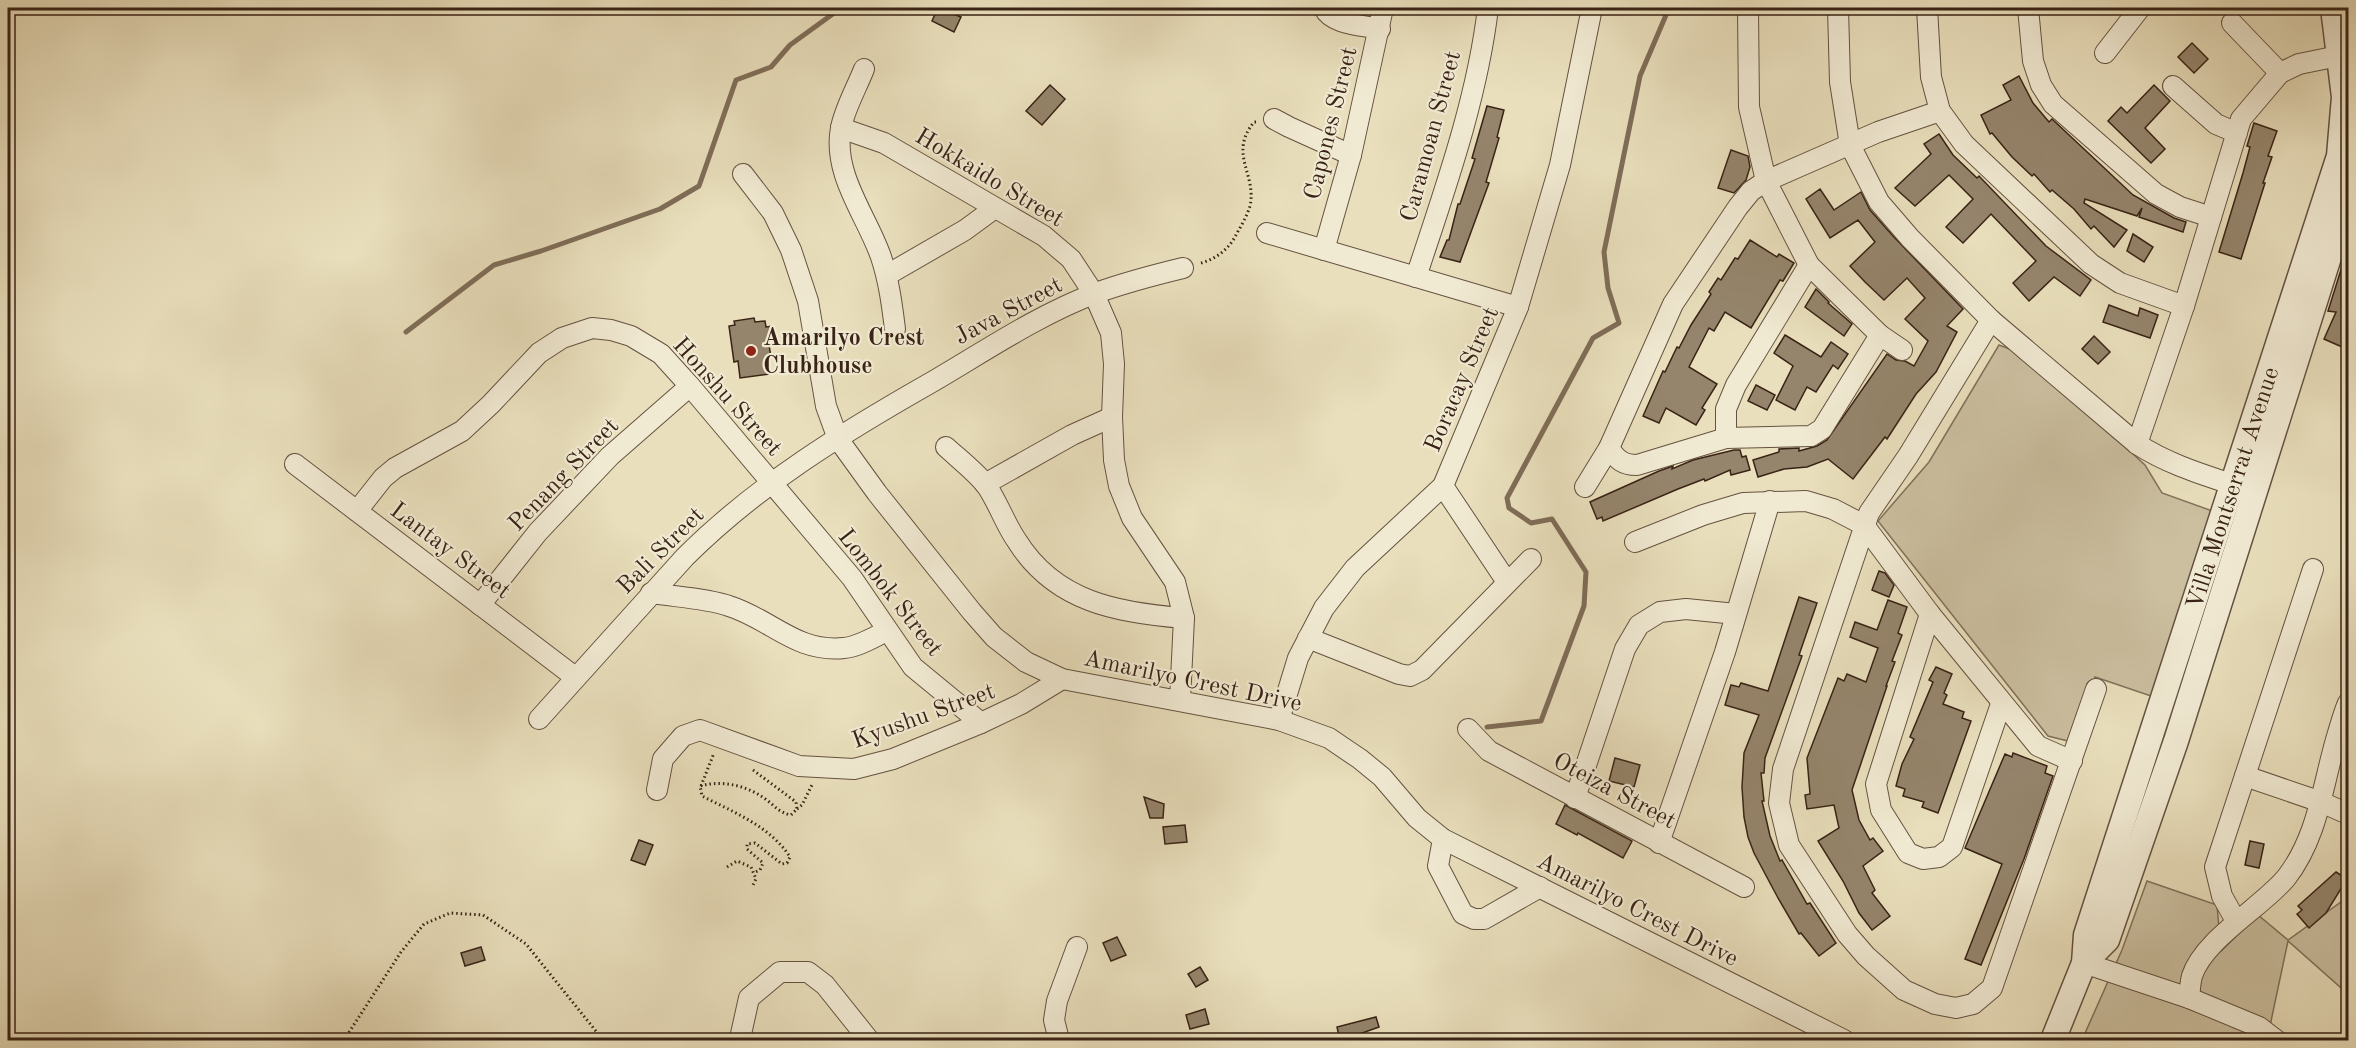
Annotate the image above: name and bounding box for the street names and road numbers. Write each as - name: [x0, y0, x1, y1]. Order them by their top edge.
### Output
- street label: Capones Street: [1301, 44, 1363, 203]
- street label: Caramoan Street: [1398, 49, 1466, 224]
- street label: Hokkaido Street: [910, 125, 1068, 232]
- street label: Java Street: [951, 273, 1067, 350]
- street label: Boracay Street: [1421, 304, 1504, 456]
- street label: Honshu Street: [667, 333, 786, 461]
- street label: Villa Montserrat Avenue: [2183, 365, 2284, 613]
- street label: Penang Street: [505, 414, 624, 537]
- street label: Lantay Street: [385, 499, 514, 604]
- street label: Bali Street: [613, 503, 709, 599]
- street label: Lombok Street: [833, 525, 946, 661]
- street label: Amarilyo Crest Drive: [1081, 647, 1304, 717]
- street label: Kyushu Street: [849, 680, 998, 754]
- street label: Oteiza Street: [1549, 749, 1680, 834]
- street label: Amarilyo Crest Drive: [1533, 850, 1742, 972]

